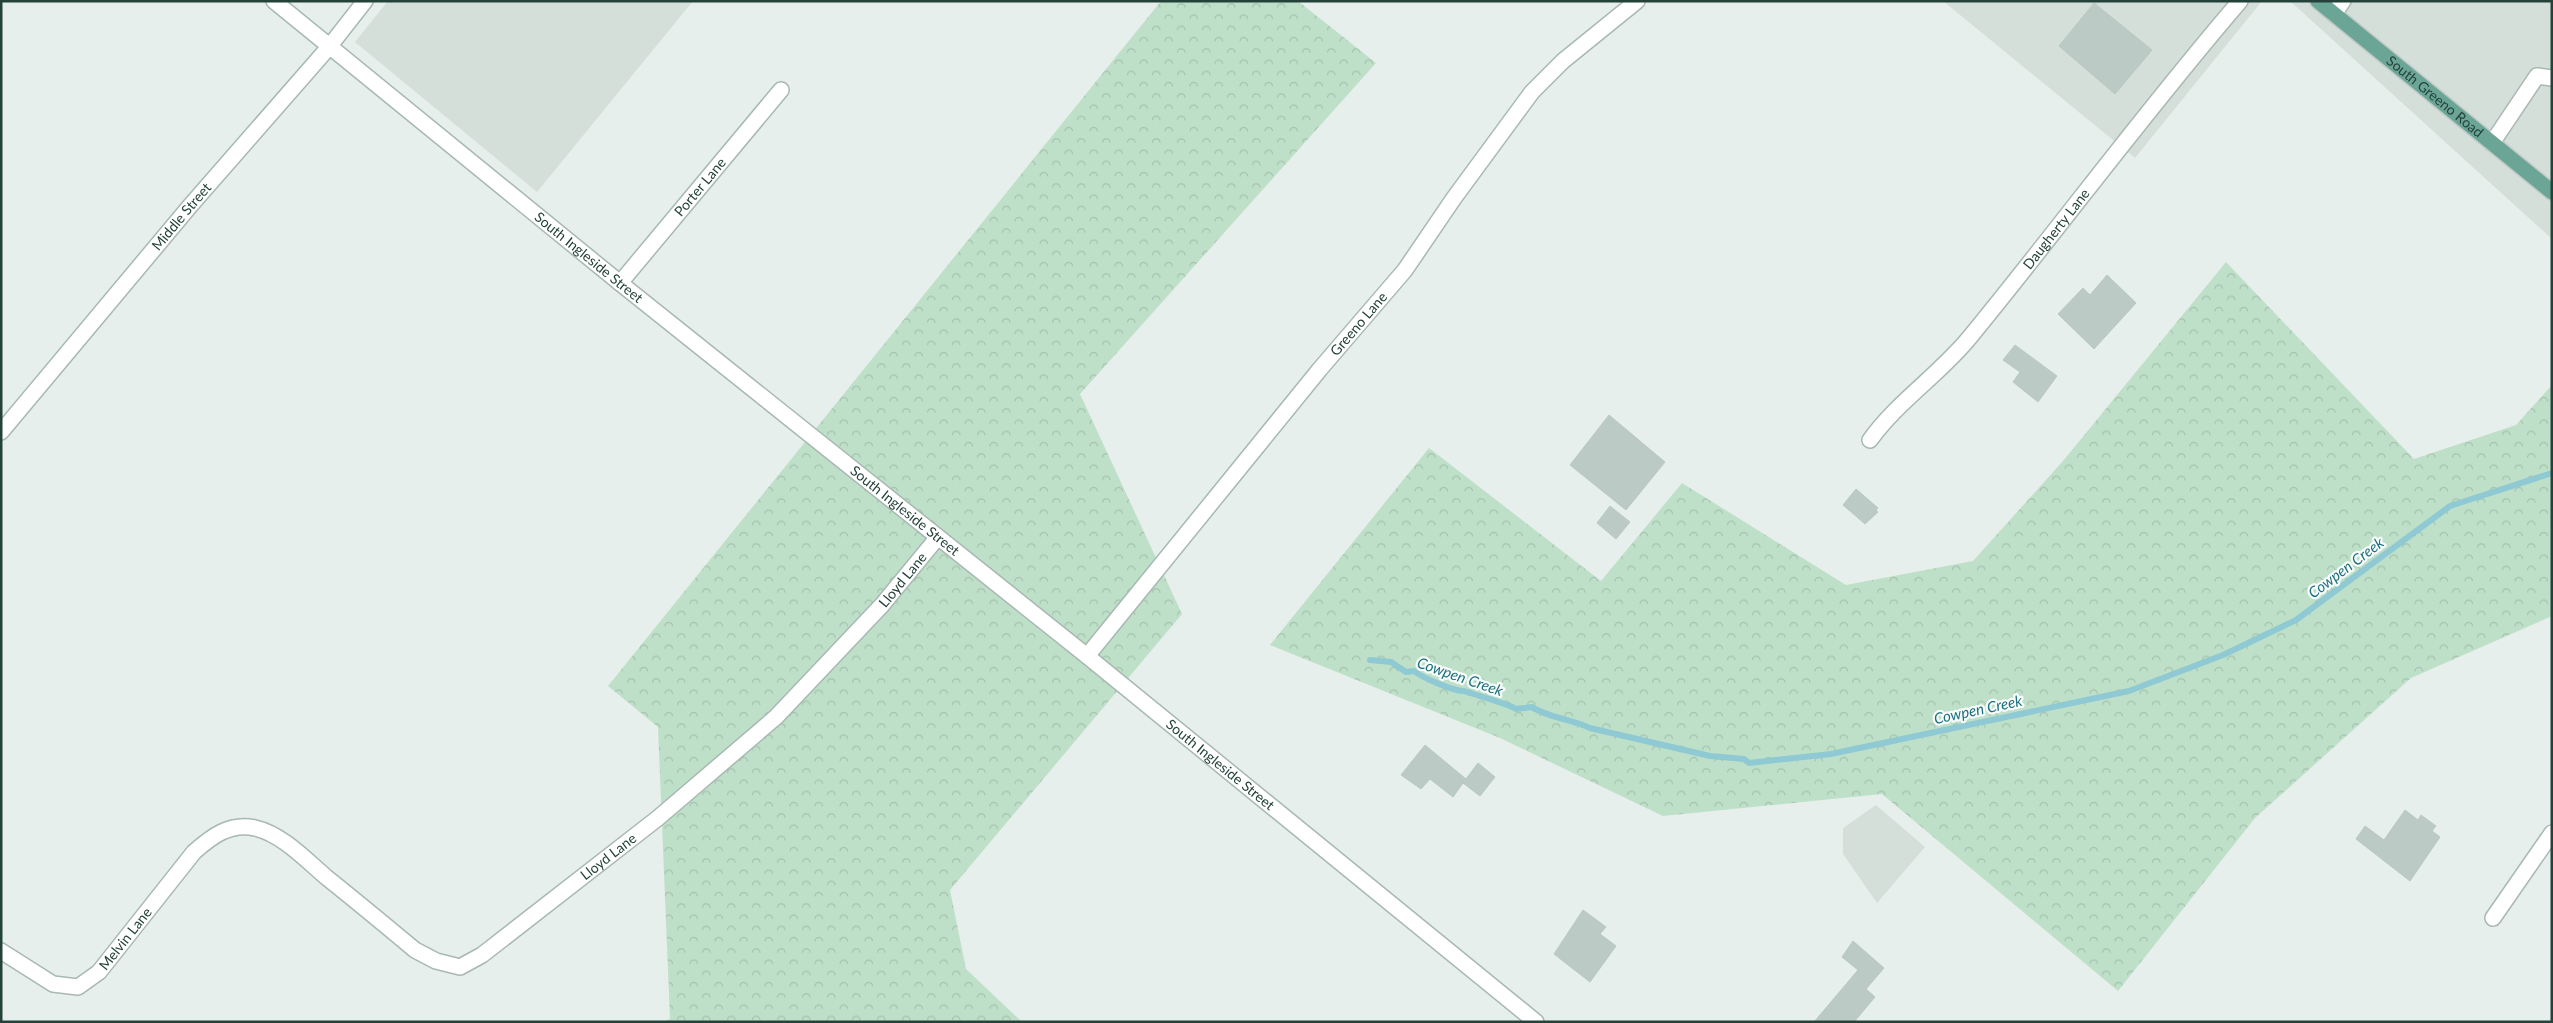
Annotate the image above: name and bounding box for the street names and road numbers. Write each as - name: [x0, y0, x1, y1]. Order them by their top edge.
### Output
- street label: South Greeno Road: [2383, 52, 2487, 141]
- street label: Porter Lane: [670, 154, 729, 220]
- street label: Middle Street: [148, 179, 214, 253]
- street label: Daugherty Lane: [2019, 185, 2093, 272]
- street label: South Ingleside Street: [531, 208, 647, 306]
- street label: Greeno Lane: [1326, 288, 1390, 359]
- street label: South Ingleside Street: [847, 462, 963, 559]
- street label: Lloyd Lane: [875, 549, 930, 610]
- street label: South Ingleside Street: [1163, 715, 1278, 813]
- street label: Lloyd Lane: [577, 829, 639, 883]
- street label: Melvin Lane: [95, 904, 155, 973]

